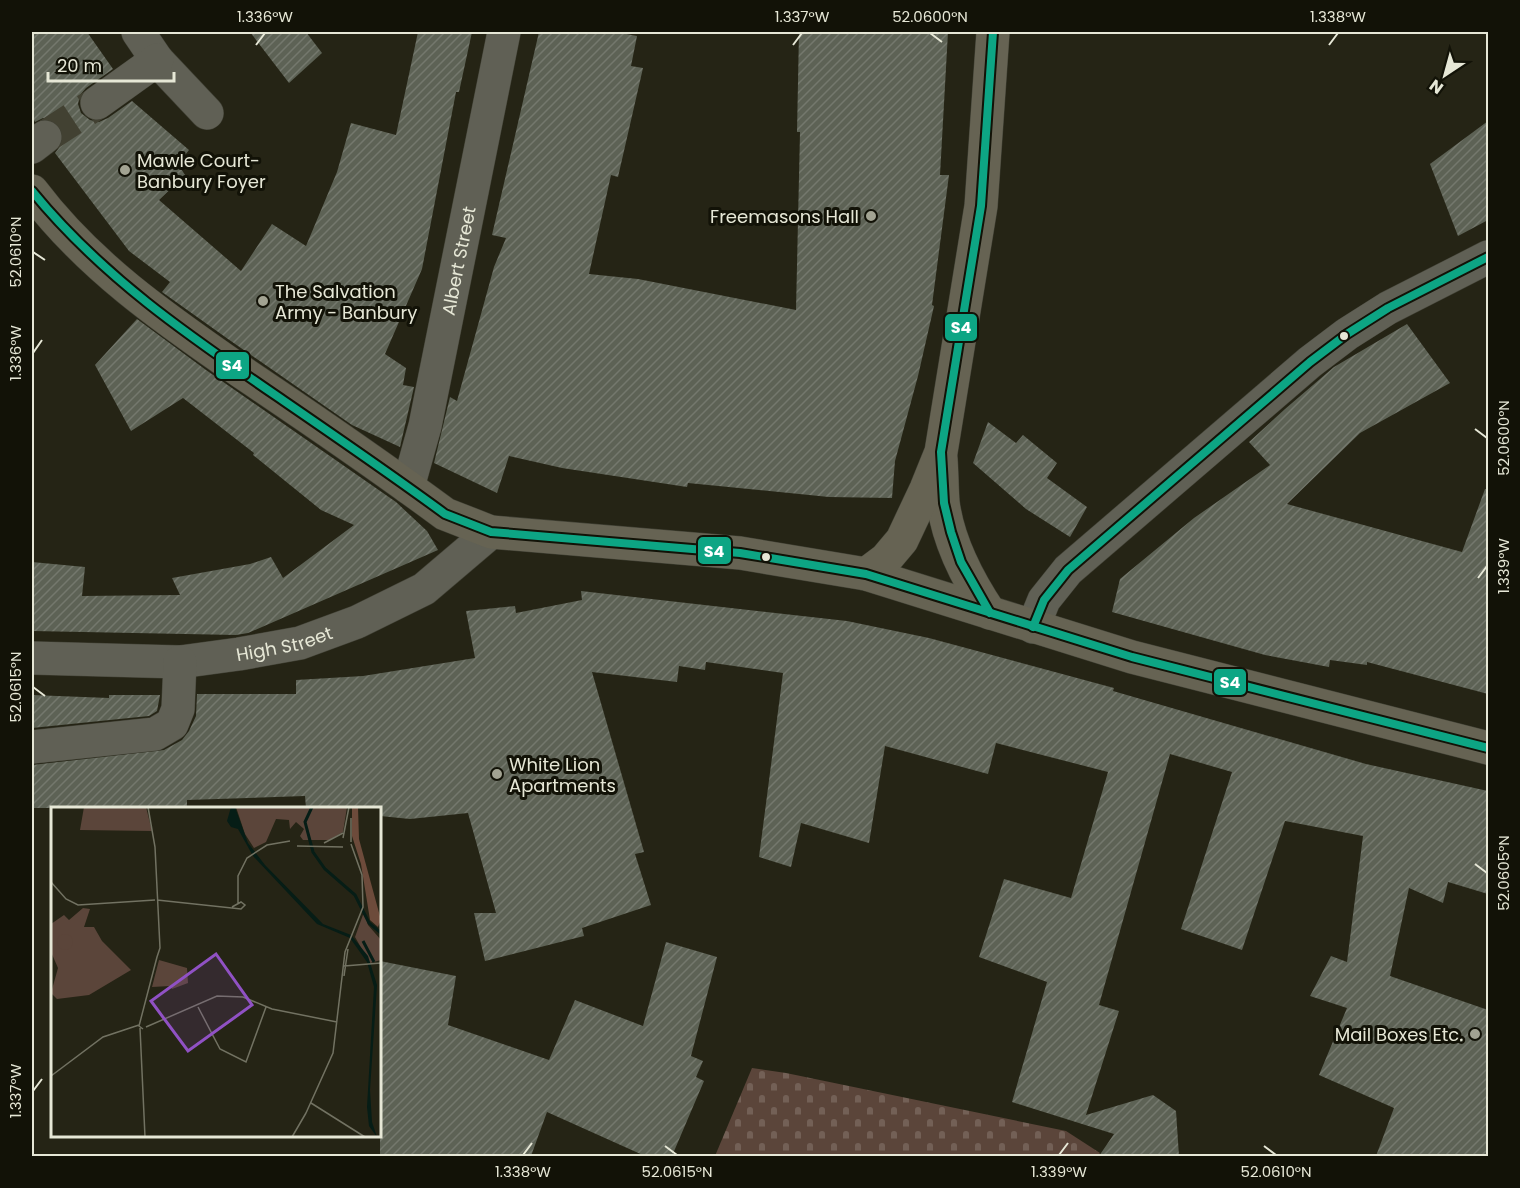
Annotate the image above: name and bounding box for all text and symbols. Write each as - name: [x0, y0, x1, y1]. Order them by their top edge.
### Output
- text: 1.336°W: [237, 6, 293, 27]
- text: 1.337°W: [775, 6, 830, 27]
- text: 52.0600°N: [892, 6, 968, 27]
- text: 1.338°W: [1310, 6, 1366, 27]
- scale bar: [48, 45, 174, 83]
- north arrow: [1415, 45, 1475, 105]
- text: 20 m: [57, 53, 102, 78]
- text: N: [1425, 74, 1448, 100]
- place label: Mawle Court- Banbury Foyer: [137, 148, 266, 194]
- marker: Mawle Court- Banbury Foyer: [118, 163, 132, 177]
- street label: Albert Street: [435, 204, 481, 317]
- place label: Freemasons Hall: [710, 204, 859, 229]
- marker: Freemasons Hall: [864, 209, 878, 223]
- text: 52.0610°N: [5, 216, 26, 288]
- place label: The Salvation Army - Banbury: [275, 279, 417, 325]
- marker: The Salvation Army - Banbury: [256, 294, 270, 308]
- line badge: S4: [944, 313, 978, 342]
- text: S4: [951, 316, 971, 339]
- text: 1.336°W: [5, 325, 26, 381]
- unlabelled marker: [1338, 330, 1350, 342]
- line badge: S4: [215, 351, 250, 380]
- text: S4: [222, 354, 242, 377]
- text: 52.0600°N: [1493, 400, 1514, 476]
- line badge: S4: [697, 536, 732, 565]
- text: 1.339°W: [1493, 538, 1514, 594]
- text: S4: [704, 540, 724, 563]
- unlabelled marker: [760, 551, 772, 563]
- street label: High Street: [234, 620, 336, 667]
- text: 52.0615°N: [5, 651, 26, 723]
- line badge: S4: [1213, 668, 1247, 696]
- text: S4: [1220, 671, 1240, 694]
- place label: White Lion Apartments: [509, 752, 616, 798]
- marker: White Lion Apartments: [490, 767, 504, 781]
- inset map: [51, 807, 381, 1137]
- text: 52.0605°N: [1493, 835, 1514, 911]
- place label: Mail Boxes Etc.: [1335, 1022, 1463, 1047]
- marker: Mail Boxes Etc.: [1468, 1027, 1482, 1041]
- text: 1.337°W: [5, 1063, 26, 1118]
- text: 1.338°W: [495, 1161, 551, 1182]
- text: 52.0615°N: [641, 1161, 713, 1182]
- text: 1.339°W: [1031, 1161, 1087, 1182]
- text: 52.0610°N: [1240, 1161, 1312, 1182]

